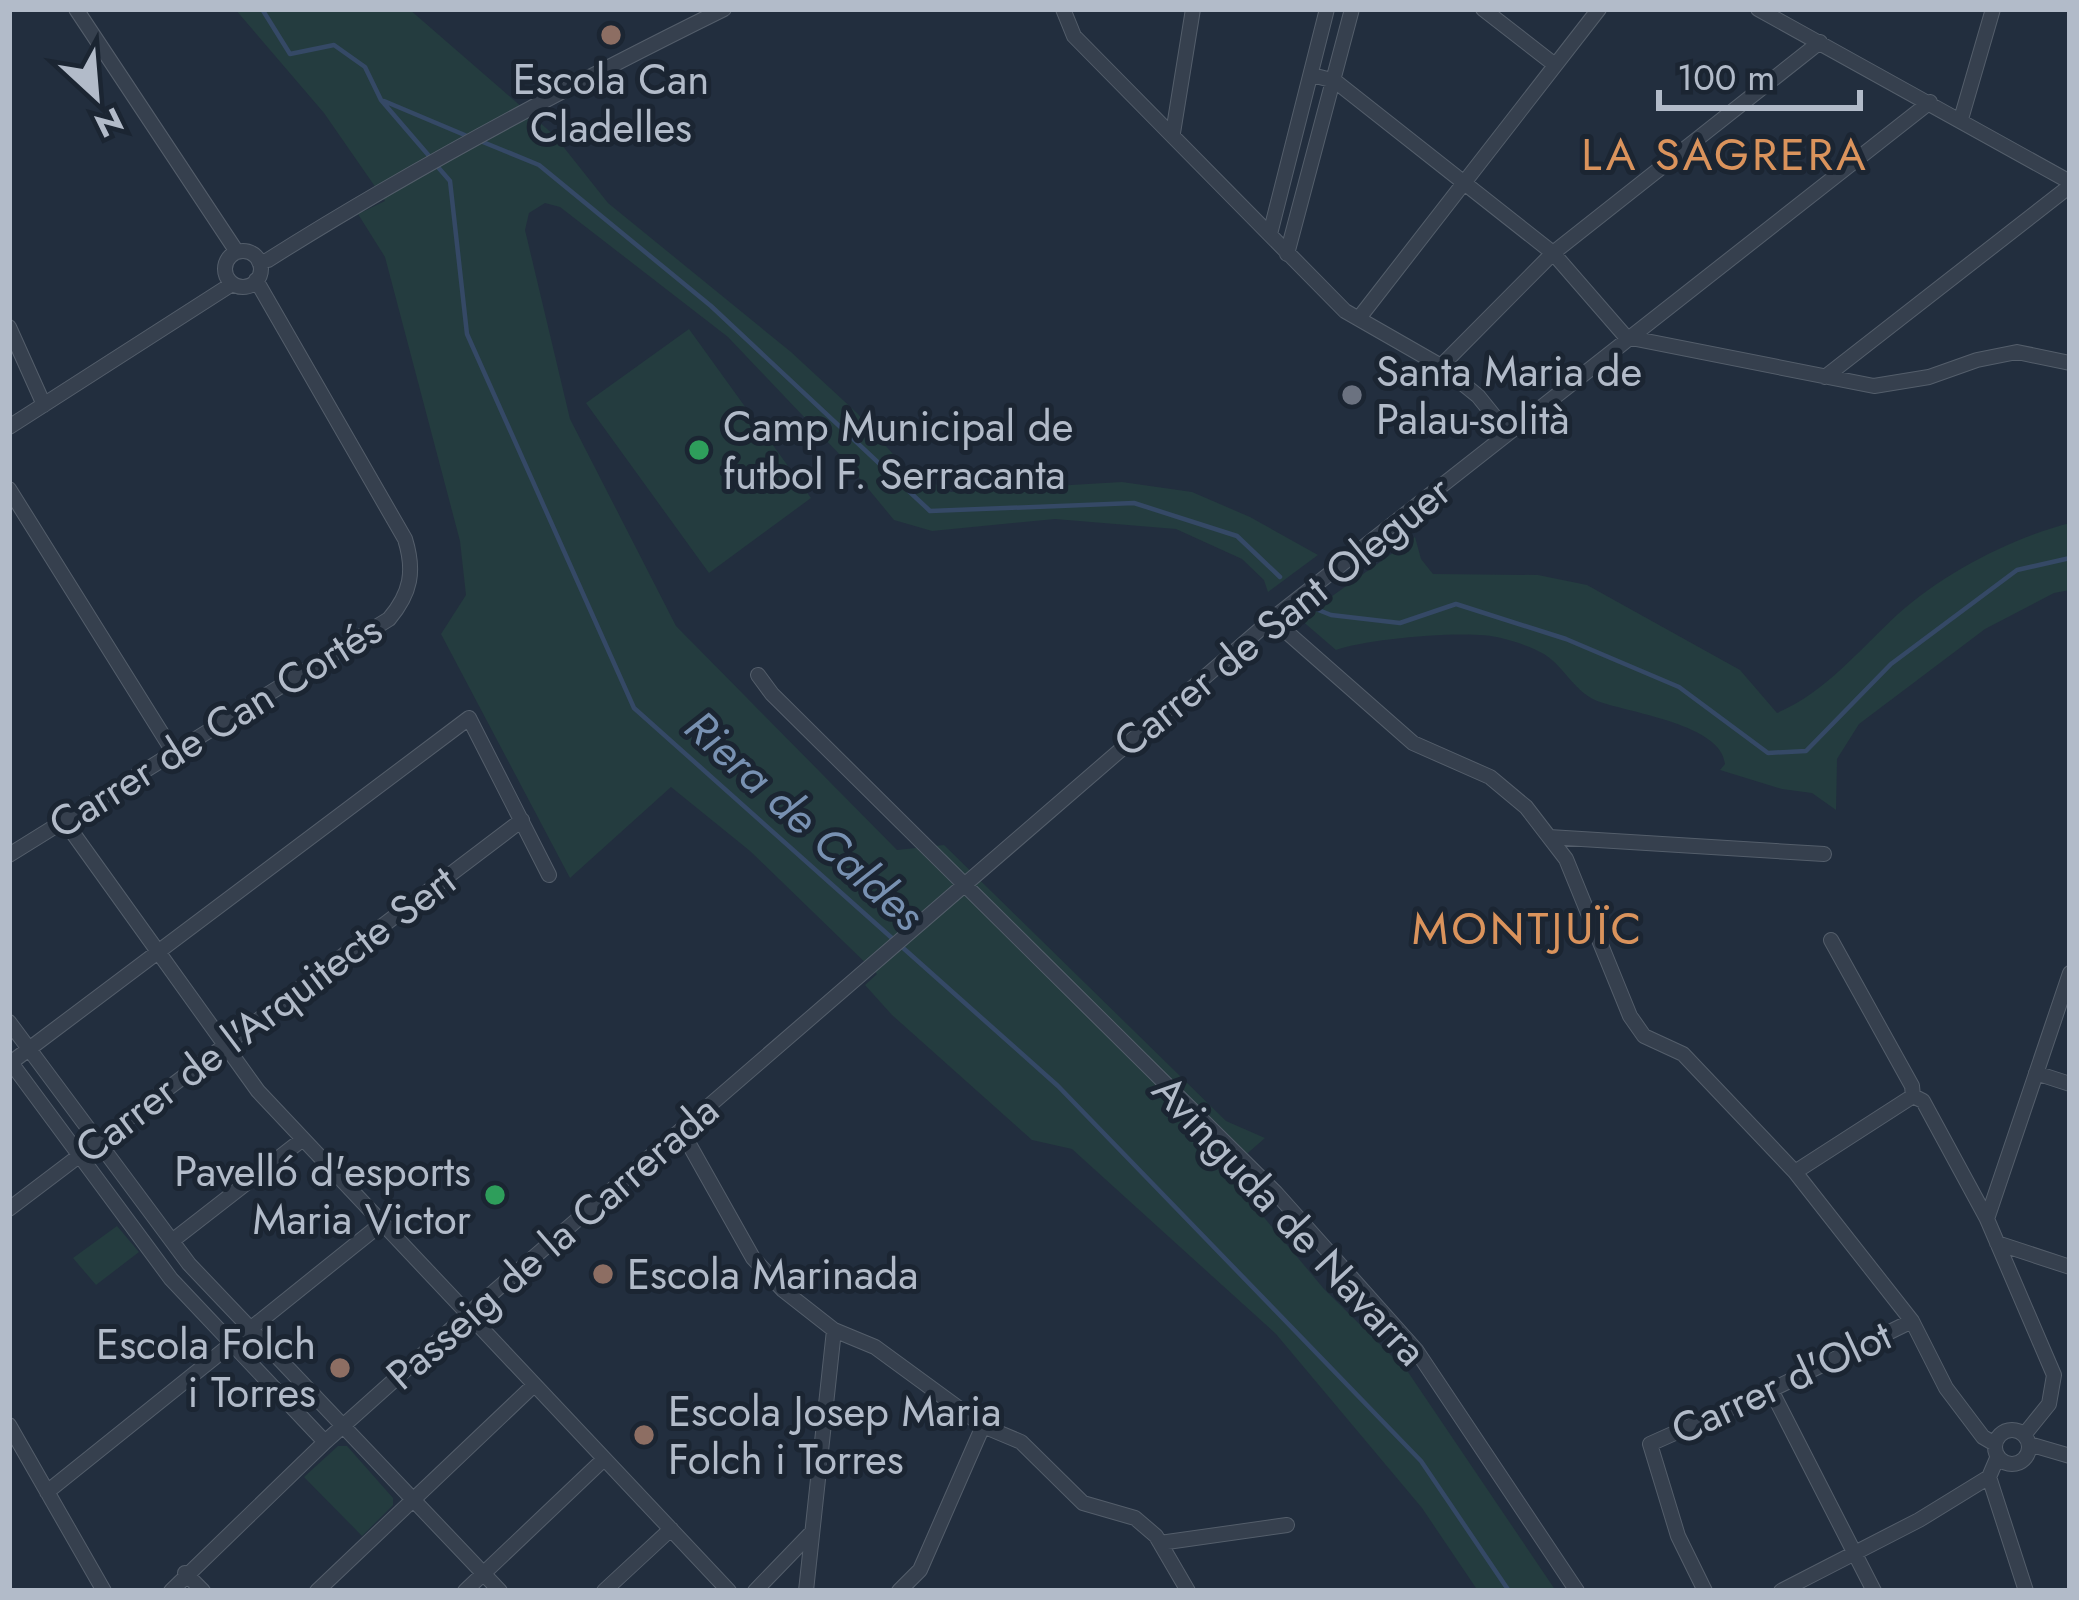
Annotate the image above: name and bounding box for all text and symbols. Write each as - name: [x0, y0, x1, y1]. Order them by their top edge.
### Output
- marker: Escola Can Cladelles: [598, 22, 624, 48]
- north arrow: [36, 36, 156, 156]
- scale bar: [1659, 36, 1860, 110]
- place label: Escola Can Cladelles: [513, 49, 709, 158]
- text: 100 m: [1677, 51, 1775, 103]
- text: N: [87, 96, 131, 149]
- district label: LA SAGRERA: [1581, 122, 1869, 187]
- place label: Santa Maria de Palau-solità: [1376, 341, 1642, 450]
- marker: Santa Maria de Palau-solità: [1339, 382, 1365, 408]
- place label: Camp Municipal de futbol F. Serracanta: [723, 396, 1073, 505]
- marker: Camp Municipal de futbol F. Serracanta: [686, 437, 712, 463]
- street label: Carrer de Sant Oleguer: [1101, 461, 1465, 772]
- street label: Carrer de Can Cortés: [37, 599, 394, 854]
- water label: Riera de Caldes: [671, 695, 939, 946]
- street label: Carrer de l'Arquitecte Sert: [62, 851, 469, 1178]
- district label: MONTJUÏC: [1412, 896, 1644, 961]
- street label: Avinguda de Navarra: [1138, 1061, 1441, 1379]
- street label: Passeig de la Carrerada: [373, 1081, 732, 1404]
- place label: Pavelló d'esports Maria Victor: [174, 1141, 472, 1250]
- marker: Pavelló d'esports Maria Victor: [482, 1182, 508, 1208]
- place label: Escola Marinada: [627, 1244, 918, 1305]
- marker: Escola Marinada: [590, 1261, 616, 1287]
- street label: Carrer d'Olot: [1661, 1305, 1901, 1460]
- place label: Escola Folch i Torres: [96, 1314, 316, 1423]
- marker: Escola Folch i Torres: [327, 1355, 353, 1381]
- place label: Escola Josep Maria Folch i Torres: [668, 1381, 1001, 1490]
- marker: Escola Josep Maria Folch i Torres: [631, 1422, 657, 1448]

